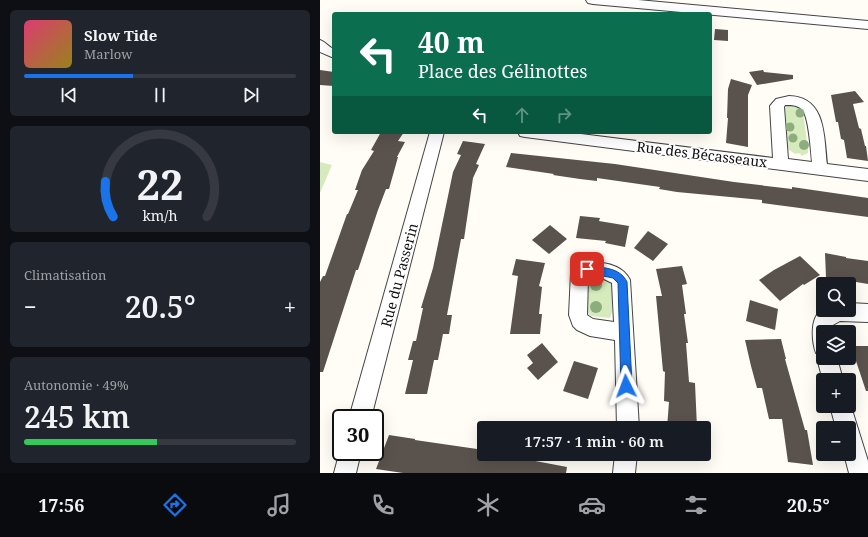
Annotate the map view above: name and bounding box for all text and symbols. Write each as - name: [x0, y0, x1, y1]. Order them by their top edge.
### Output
- text: 40 m: [418, 23, 485, 61]
- text: Slow Tide: [84, 25, 157, 45]
- icon: left: [352, 28, 404, 80]
- text: Marlow: [84, 45, 132, 63]
- text: Place des Gélinottes: [418, 59, 587, 83]
- icon: previous: [58, 84, 80, 106]
- icon: pause: [149, 84, 171, 106]
- icon: next: [240, 84, 262, 106]
- icon: left: [469, 104, 491, 126]
- icon: ahead: [511, 104, 533, 126]
- icon: right: [553, 104, 575, 126]
- street label: Rue des Bécasseaux: [636, 137, 769, 172]
- text: 22: [136, 155, 184, 211]
- text: km/h: [142, 205, 178, 224]
- street label: Rue du Passerin: [376, 221, 422, 329]
- pin: [570, 252, 604, 286]
- icon: arrive: [576, 258, 598, 280]
- text: Climatisation: [24, 266, 106, 284]
- map controls: [816, 277, 856, 461]
- button: search: [816, 277, 856, 317]
- text: 20.5°: [125, 286, 196, 327]
- text: −: [24, 291, 37, 321]
- text: +: [284, 291, 296, 321]
- button: layers: [816, 325, 856, 365]
- position arrow: [605, 365, 647, 407]
- button: +: [816, 373, 856, 413]
- text: Autonomie · 49%: [24, 376, 129, 394]
- text: 245 km: [24, 396, 130, 437]
- speed limit sign: 30: [332, 409, 384, 461]
- button: −: [816, 421, 856, 461]
- text: 17:57 · 1 min · 60 m: [524, 431, 664, 451]
- icon: directions: [161, 491, 189, 519]
- icon: music: [265, 491, 293, 519]
- icon: phone: [369, 491, 397, 519]
- icon: climate: [474, 491, 502, 519]
- icon: car: [578, 491, 606, 519]
- icon: filters: [682, 491, 710, 519]
- text: 17:56: [38, 493, 84, 517]
- text: 20.5°: [787, 493, 830, 517]

